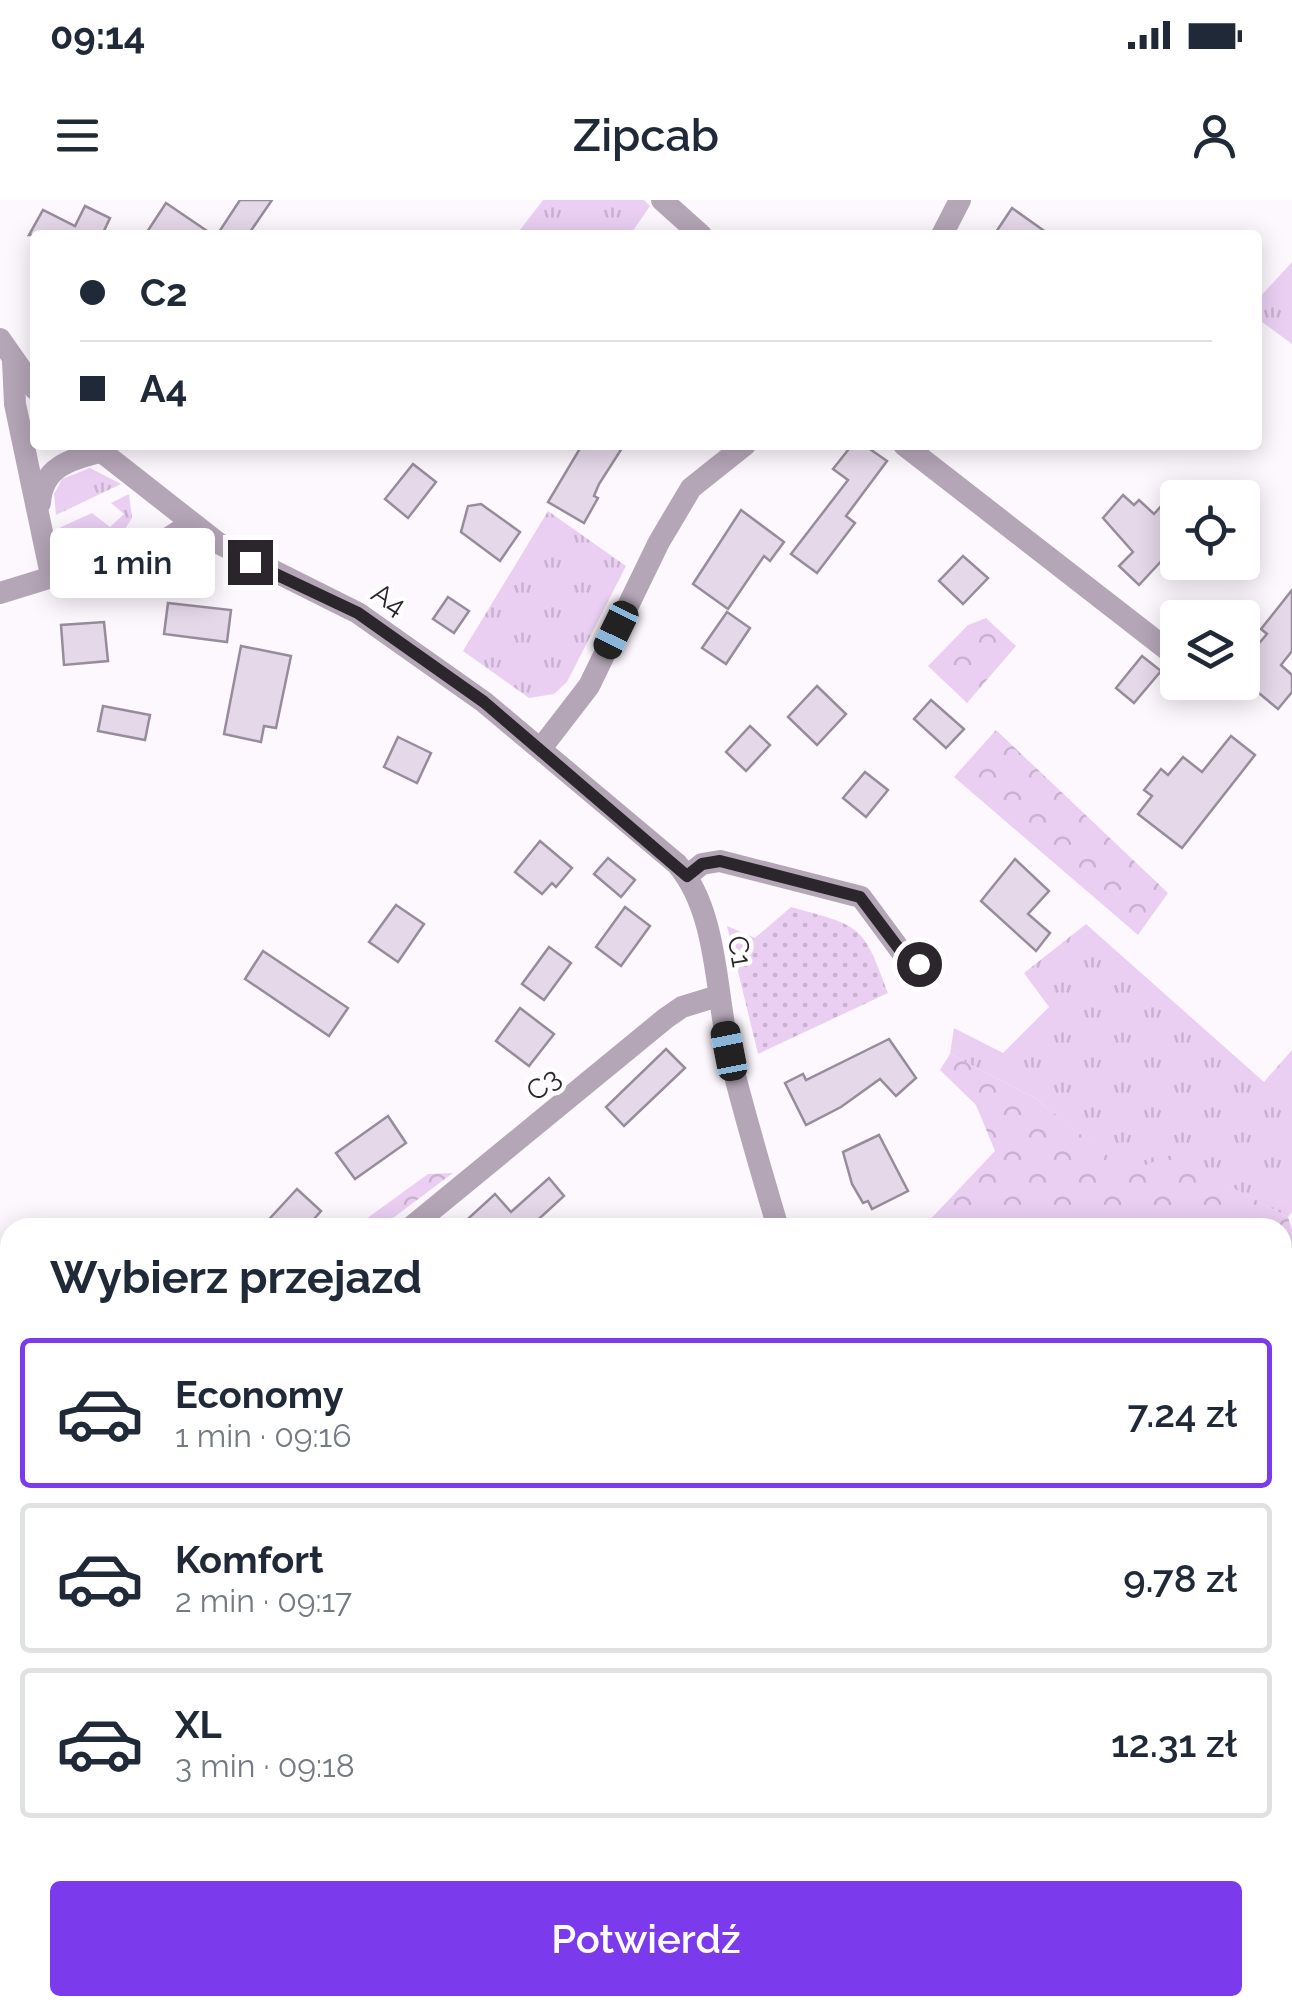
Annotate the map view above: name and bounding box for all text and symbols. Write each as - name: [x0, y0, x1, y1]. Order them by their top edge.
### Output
- text: 09:14: [50, 13, 146, 58]
- icon: menu: [50, 108, 105, 163]
- icon: person: [1187, 108, 1242, 163]
- text: Zipcab: [573, 109, 719, 162]
- text: C2: [140, 270, 188, 315]
- text: A4: [140, 366, 188, 411]
- map controls: [1160, 480, 1260, 700]
- button: locate: [1160, 480, 1260, 580]
- callout: 1 min: [50, 527, 215, 597]
- route end: [228, 540, 273, 585]
- text: 1 min: [93, 544, 172, 581]
- street label: A4: [365, 576, 412, 623]
- car: [589, 596, 643, 664]
- button: layers: [1160, 600, 1260, 700]
- street label: C1: [721, 933, 758, 969]
- route start: [897, 942, 942, 987]
- car: [709, 1019, 749, 1083]
- street label: C3: [520, 1061, 567, 1108]
- text: Wybierz przejazd: [50, 1251, 422, 1304]
- icon: car: [55, 1368, 145, 1458]
- text: Economy: [175, 1372, 344, 1417]
- text: 7.24 zł: [1128, 1391, 1237, 1436]
- text: 1 min · 09:16: [175, 1417, 352, 1454]
- icon: car: [55, 1533, 145, 1623]
- text: Komfort: [175, 1537, 324, 1582]
- text: 9.78 zł: [1123, 1556, 1237, 1601]
- text: 2 min · 09:17: [175, 1582, 352, 1619]
- icon: car: [55, 1698, 145, 1788]
- text: XL: [175, 1702, 222, 1747]
- text: 12.31 zł: [1111, 1721, 1237, 1766]
- text: 3 min · 09:18: [175, 1747, 355, 1784]
- button: Potwierdź: [50, 1881, 1242, 1996]

